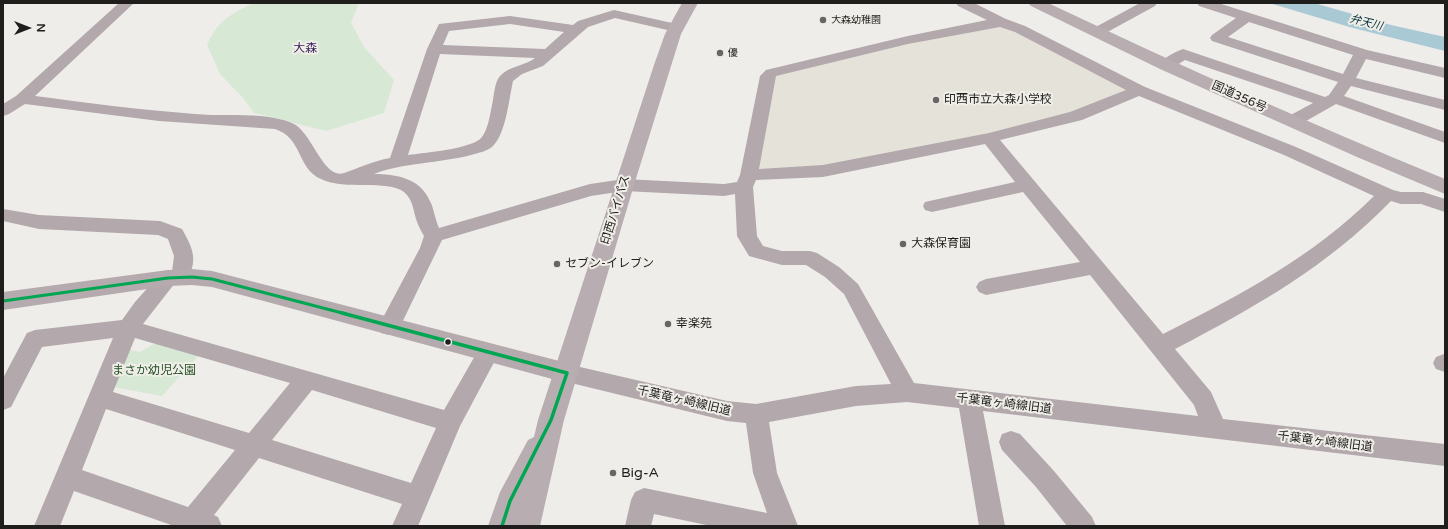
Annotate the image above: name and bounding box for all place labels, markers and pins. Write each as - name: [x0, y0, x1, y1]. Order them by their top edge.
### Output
- place label: 大森幼稚園: [831, 14, 881, 26]
- marker: 大森幼稚園: [818, 15, 828, 25]
- place label: 優: [728, 47, 738, 59]
- marker: 優: [715, 48, 725, 58]
- place label: 印西市立大森小学校: [944, 93, 1052, 107]
- marker: 印西市立大森小学校: [931, 95, 941, 105]
- place label: 大森保育園: [911, 237, 971, 251]
- marker: 大森保育園: [898, 239, 908, 249]
- place label: セブン-イレブン: [565, 257, 654, 271]
- marker: セブン-イレブン: [552, 259, 562, 269]
- place label: 幸楽苑: [676, 317, 712, 331]
- marker: 幸楽苑: [663, 319, 673, 329]
- unlabelled marker: [443, 337, 453, 347]
- place label: Big-A: [621, 465, 659, 481]
- marker: Big-A: [608, 468, 618, 478]

